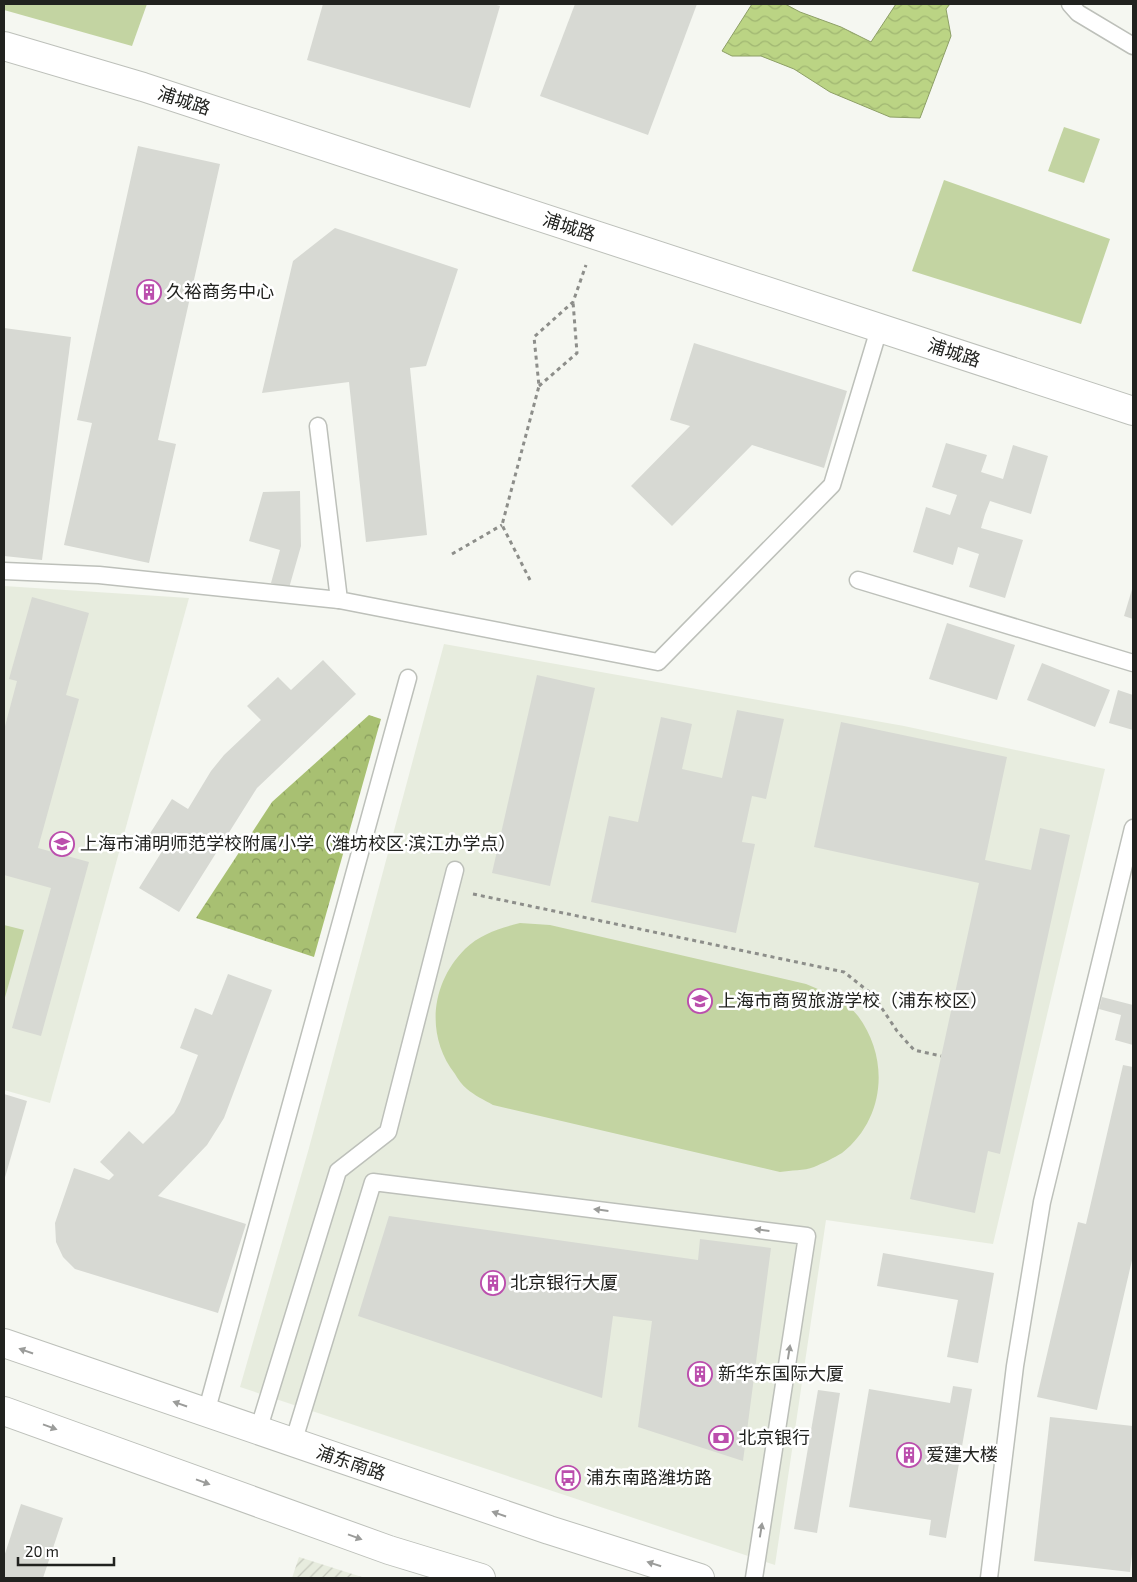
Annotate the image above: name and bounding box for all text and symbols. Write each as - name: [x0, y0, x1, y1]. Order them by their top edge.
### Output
- street label: 浦城路: [155, 81, 213, 119]
- street label: 浦城路: [540, 207, 598, 245]
- building icon: 久裕商务中心: [136, 279, 162, 305]
- place label: 久裕商务中心: [166, 280, 274, 302]
- street label: 浦城路: [925, 333, 983, 371]
- school or university icon: 上海市浦明师范学校附属小学（潍坊校区·滨江办学点）: [49, 831, 75, 857]
- place label: 上海市浦明师范学校附属小学（潍坊校区·滨江办学点）: [80, 832, 516, 854]
- school or university icon: 上海市商贸旅游学校（浦东校区）: [687, 988, 713, 1014]
- place label: 上海市商贸旅游学校（浦东校区）: [718, 989, 988, 1011]
- one-way arrow: [593, 1206, 609, 1214]
- one-way arrow: [754, 1226, 770, 1234]
- building icon: 北京银行大厦: [480, 1270, 506, 1296]
- place label: 北京银行大厦: [510, 1271, 618, 1293]
- one-way arrow: [785, 1344, 793, 1360]
- one-way arrow: [19, 1347, 34, 1354]
- building icon: 新华东国际大厦: [687, 1361, 713, 1387]
- place label: 新华东国际大厦: [718, 1362, 844, 1384]
- one-way arrow: [172, 1400, 187, 1408]
- one-way arrow: [42, 1424, 57, 1431]
- bank icon: 北京银行: [708, 1425, 734, 1451]
- place label: 北京银行: [738, 1426, 810, 1448]
- street label: 浦东南路: [314, 1440, 389, 1484]
- building icon: 爱建大楼: [896, 1442, 922, 1468]
- place label: 爱建大楼: [926, 1443, 998, 1465]
- bus stop icon: 浦东南路潍坊路: [555, 1465, 581, 1491]
- place label: 浦东南路潍坊路: [586, 1466, 712, 1488]
- one-way arrow: [195, 1479, 210, 1486]
- one-way arrow: [491, 1509, 506, 1517]
- one-way arrow: [757, 1522, 765, 1538]
- scale bar: [18, 1534, 114, 1566]
- one-way arrow: [348, 1534, 363, 1541]
- text: 20 m: [25, 1542, 59, 1560]
- one-way arrow: [646, 1559, 661, 1567]

